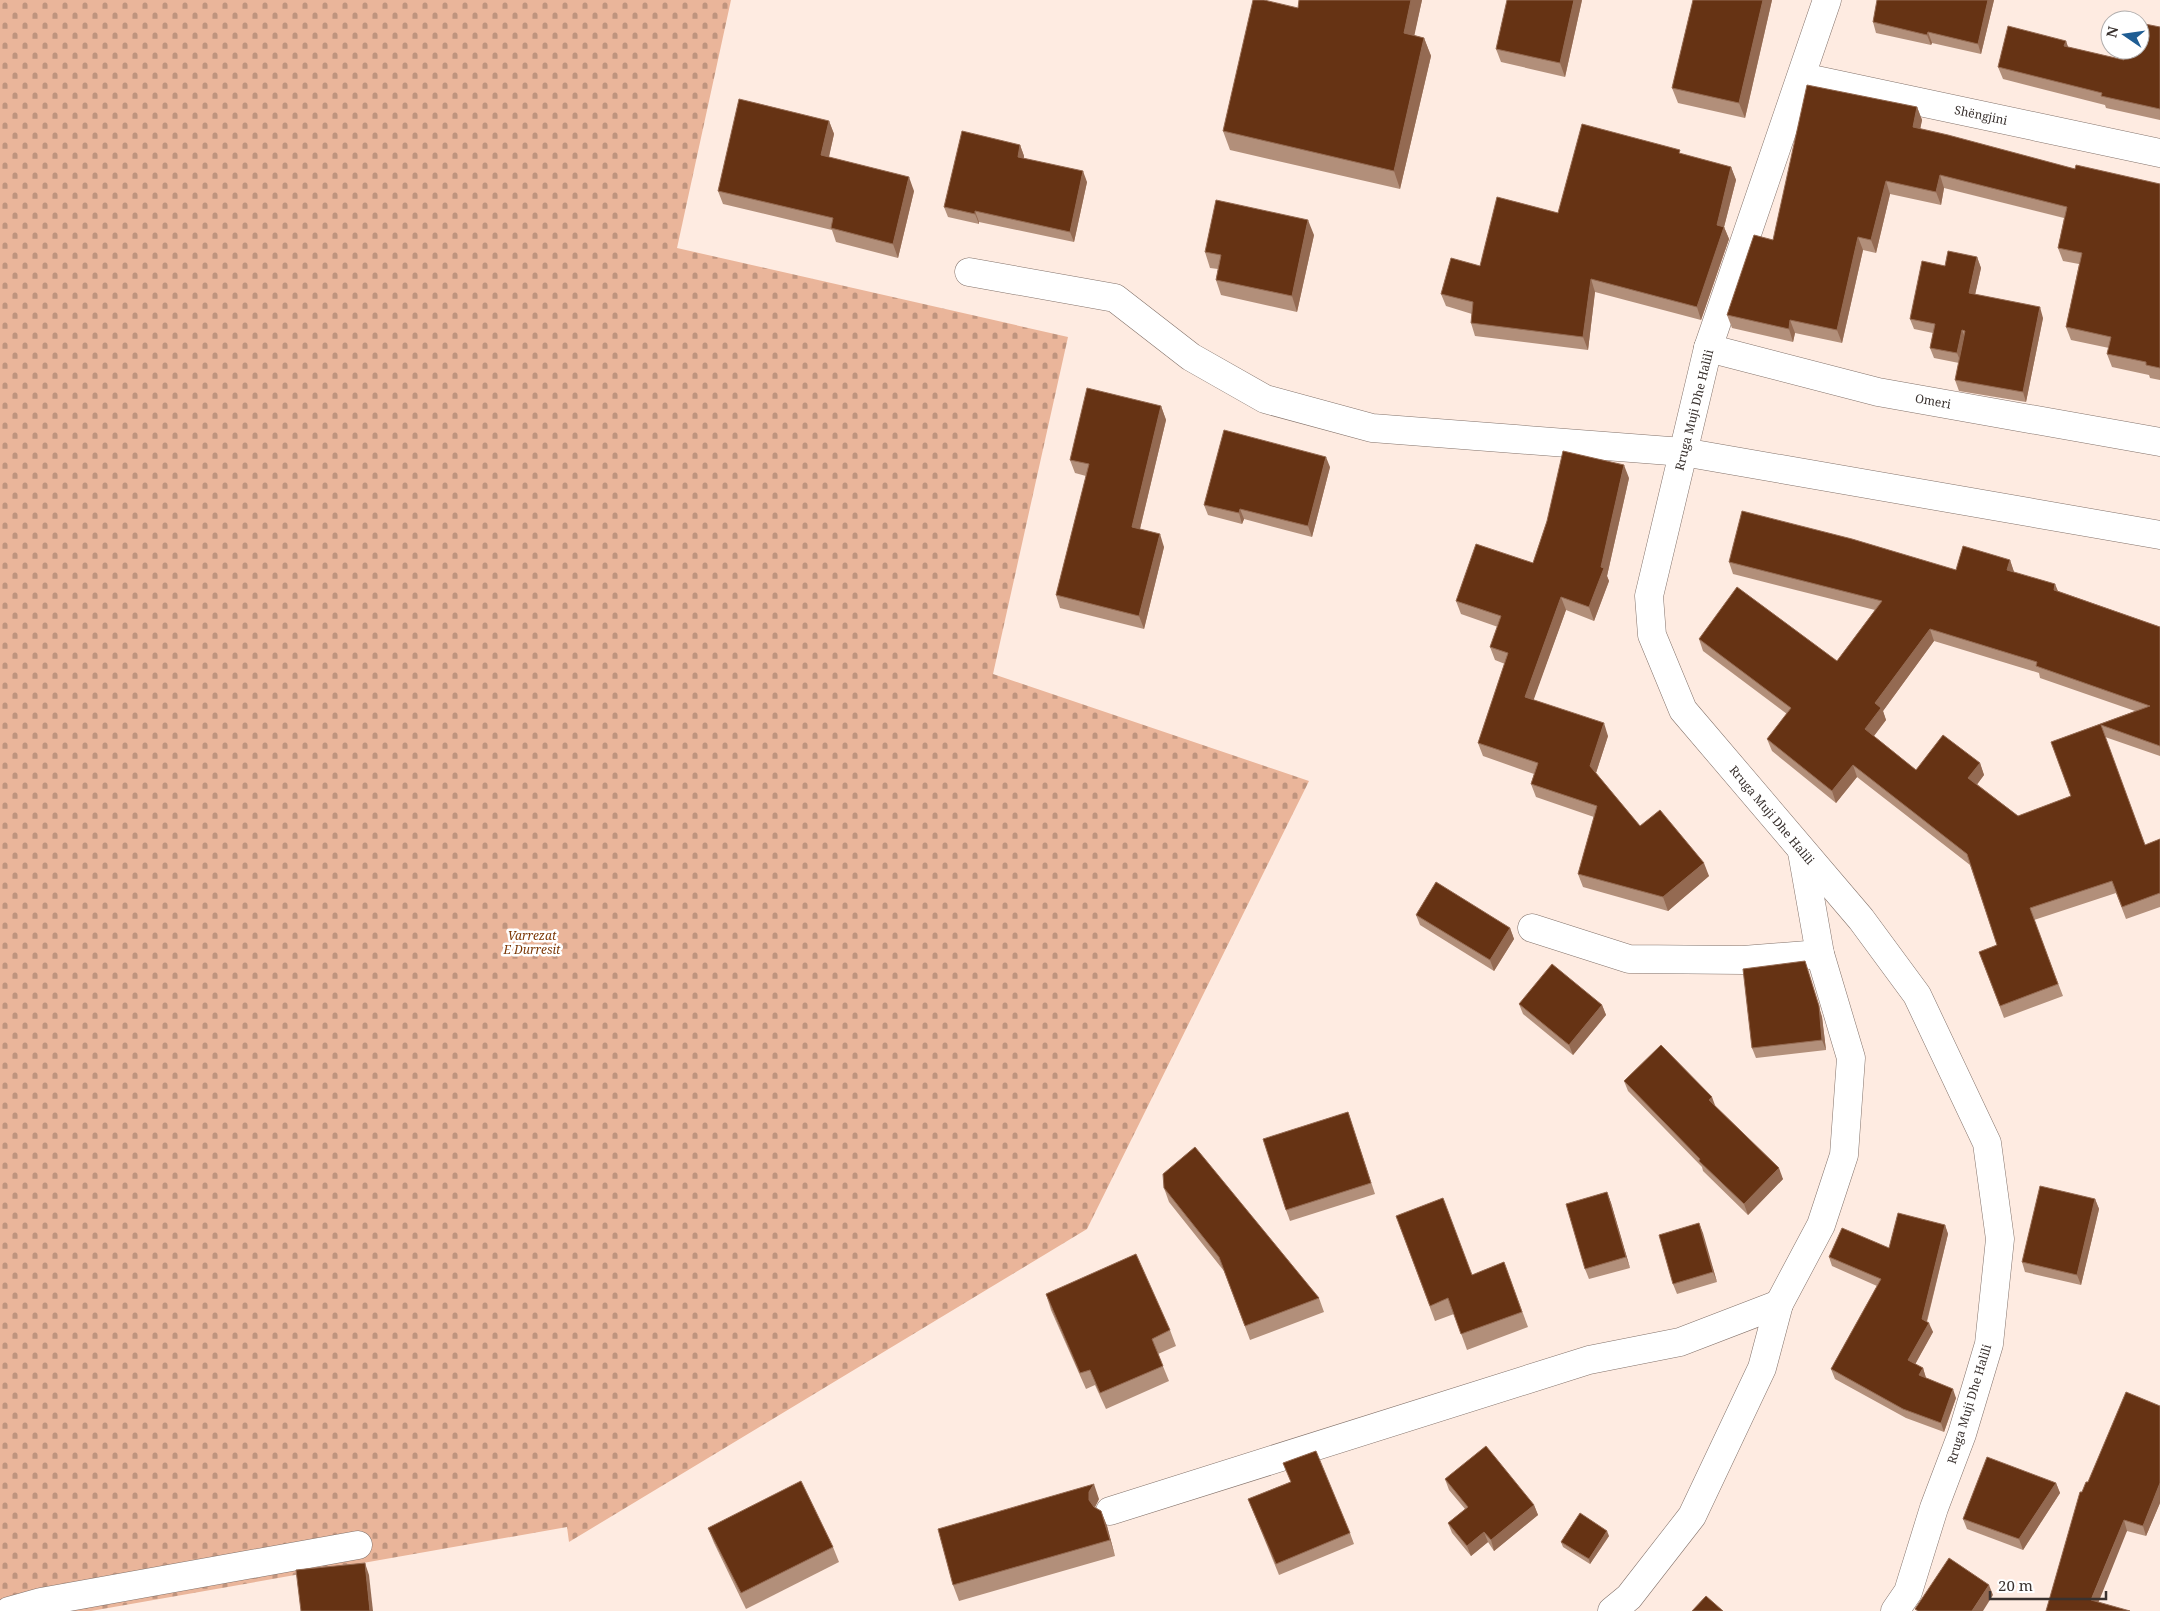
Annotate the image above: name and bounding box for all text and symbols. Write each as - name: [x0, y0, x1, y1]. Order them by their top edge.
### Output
- north arrow: [2100, 10, 2150, 60]
- text: N: [2101, 24, 2122, 39]
- street label: Shëngjini: [1953, 101, 2009, 129]
- street label: Rruga Muji Dhe Halili: [1671, 348, 1717, 472]
- street label: Omeri: [1914, 389, 1952, 413]
- street label: Rruga Muji Dhe Halili: [1726, 762, 1819, 868]
- park label: Varrezat E Durresit: [502, 927, 561, 958]
- street label: Rruga Muji Dhe Halili: [1943, 1342, 1995, 1466]
- scale bar: [1990, 1568, 2106, 1600]
- text: 20 m: [1998, 1575, 2033, 1595]

